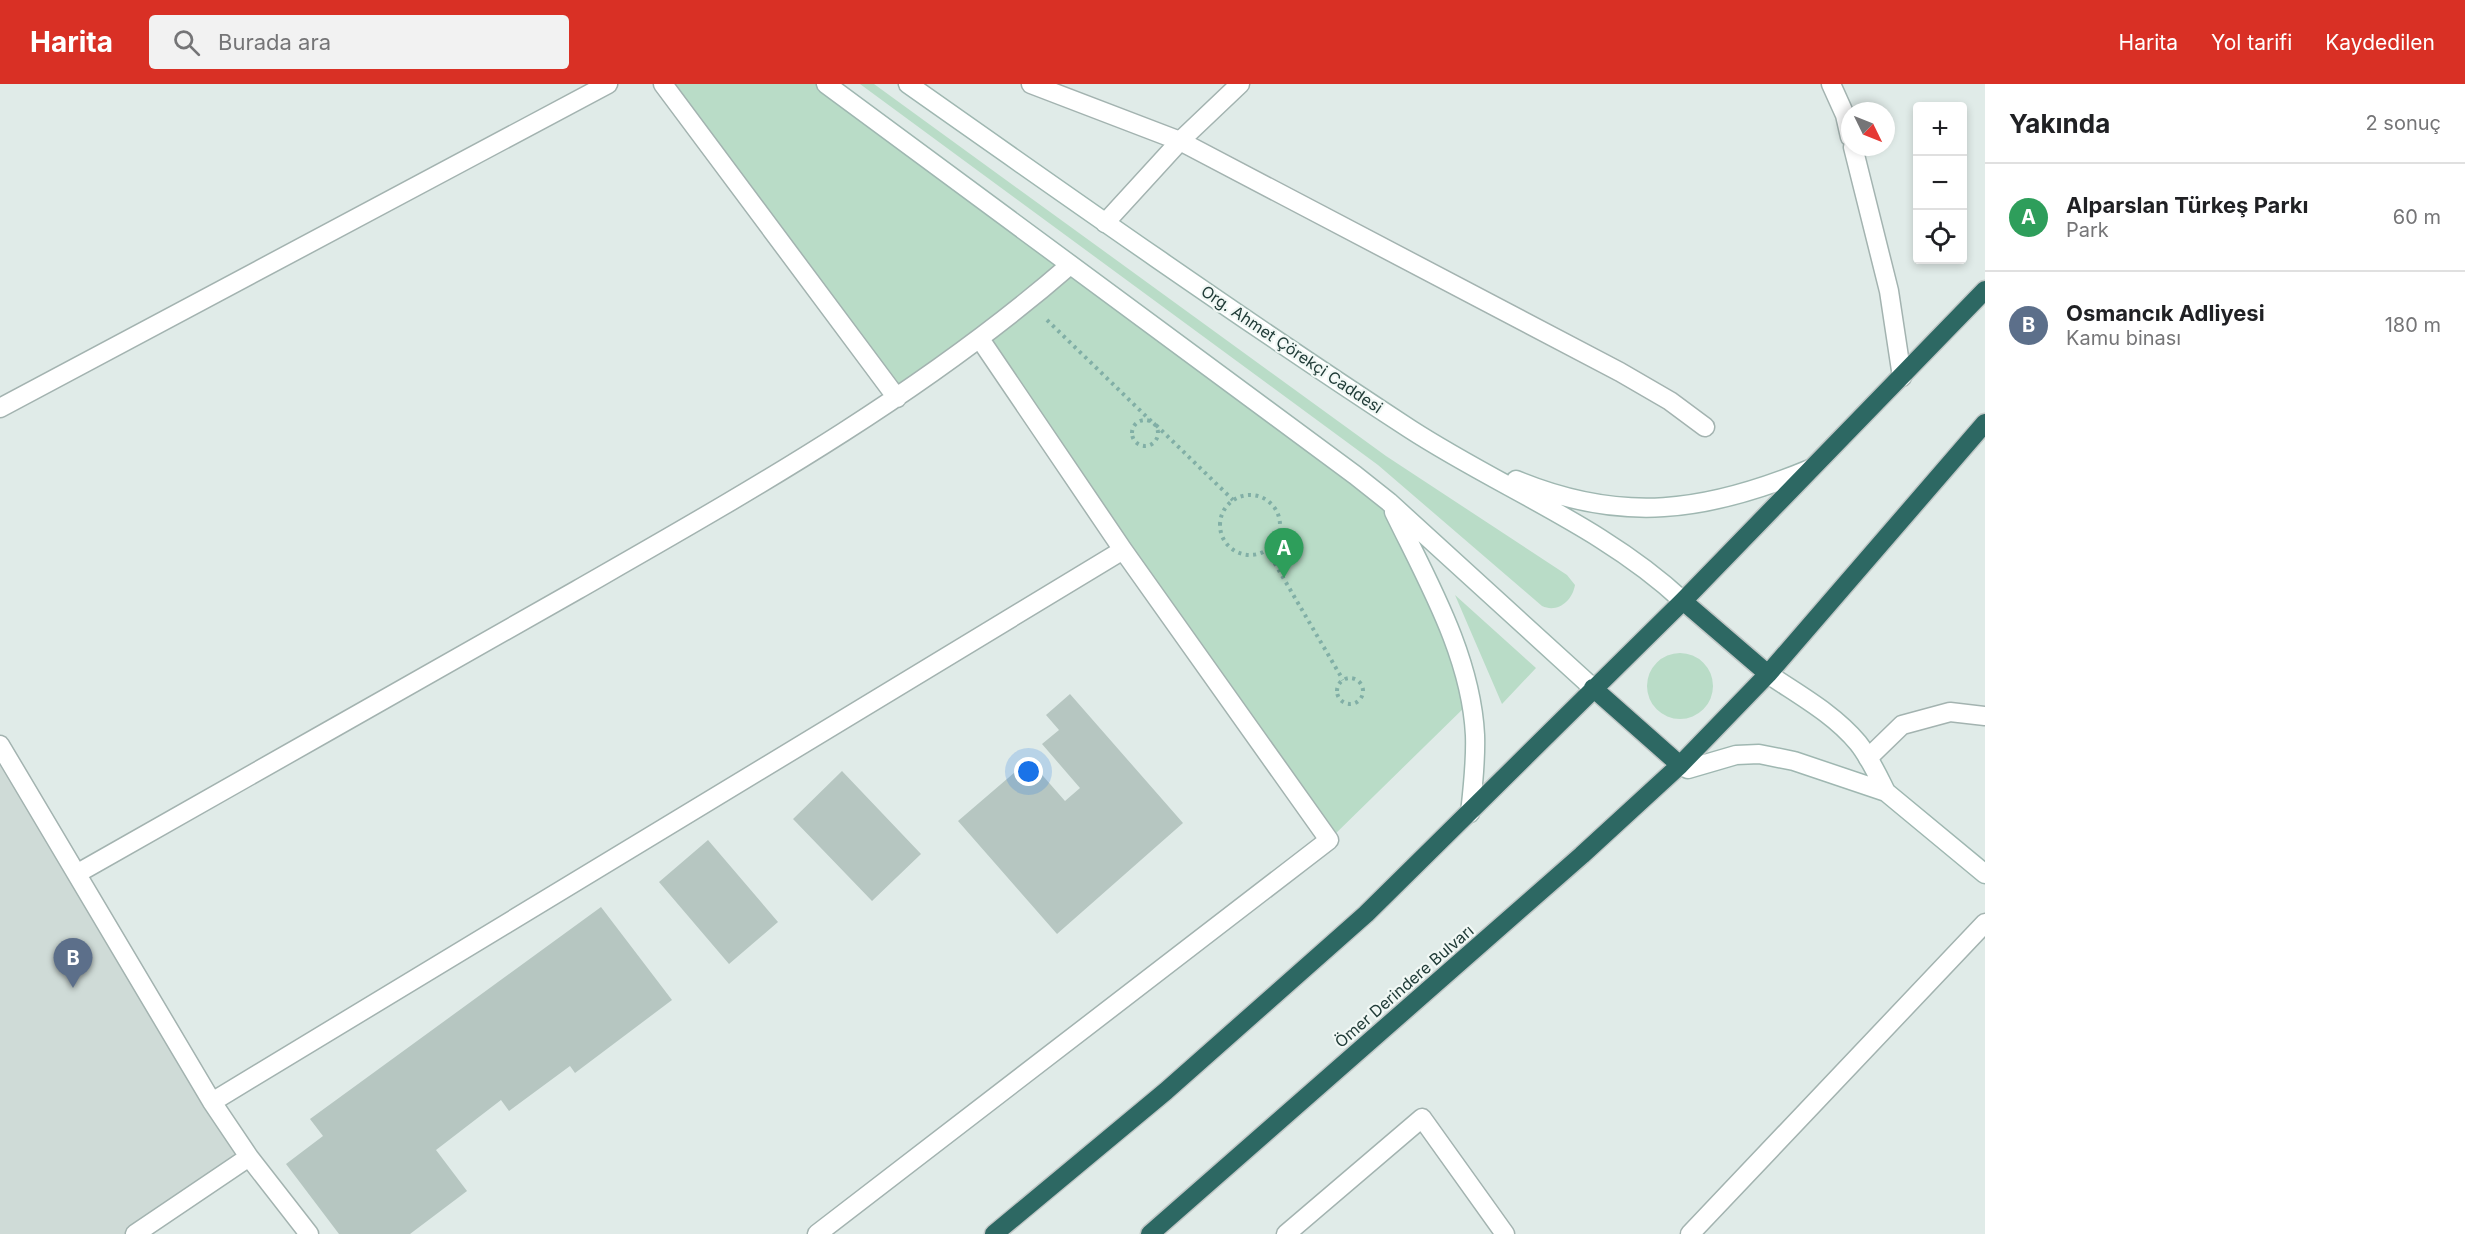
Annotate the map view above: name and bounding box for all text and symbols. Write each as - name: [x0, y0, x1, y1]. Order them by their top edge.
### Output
- search box: [149, 15, 569, 69]
- text: Harita: [30, 25, 113, 59]
- icon: search: [170, 26, 203, 59]
- text: Burada ara: [218, 29, 331, 55]
- text: Harita: [2119, 30, 2178, 55]
- text: Yol tarifi: [2211, 30, 2292, 55]
- text: Kaydedilen: [2325, 30, 2435, 55]
- north arrow: [1841, 102, 1895, 156]
- map controls: [1913, 102, 1967, 264]
- button: +: [1913, 102, 1967, 156]
- text: Yakında: [2009, 108, 2110, 139]
- text: 2 sonuç: [2366, 111, 2441, 135]
- button: −: [1913, 156, 1967, 210]
- text: Alparslan Türkeş Parkı: [2066, 192, 2308, 218]
- text: A: [2021, 205, 2036, 229]
- text: 60 m: [2393, 205, 2441, 229]
- button: locate: [1913, 210, 1967, 264]
- text: Park: [2066, 218, 2109, 242]
- street label: Org. Ahmet Çörekçi Caddesi: [1197, 281, 1387, 417]
- text: Osmancık Adliyesi: [2066, 300, 2265, 326]
- text: B: [2022, 313, 2035, 337]
- text: 180 m: [2385, 313, 2441, 337]
- text: Kamu binası: [2066, 326, 2181, 350]
- pin: A: [1264, 528, 1304, 578]
- your location: [1014, 757, 1043, 786]
- street label: Ömer Derindere Bulvarı: [1331, 920, 1477, 1052]
- pin: B: [54, 938, 92, 988]

